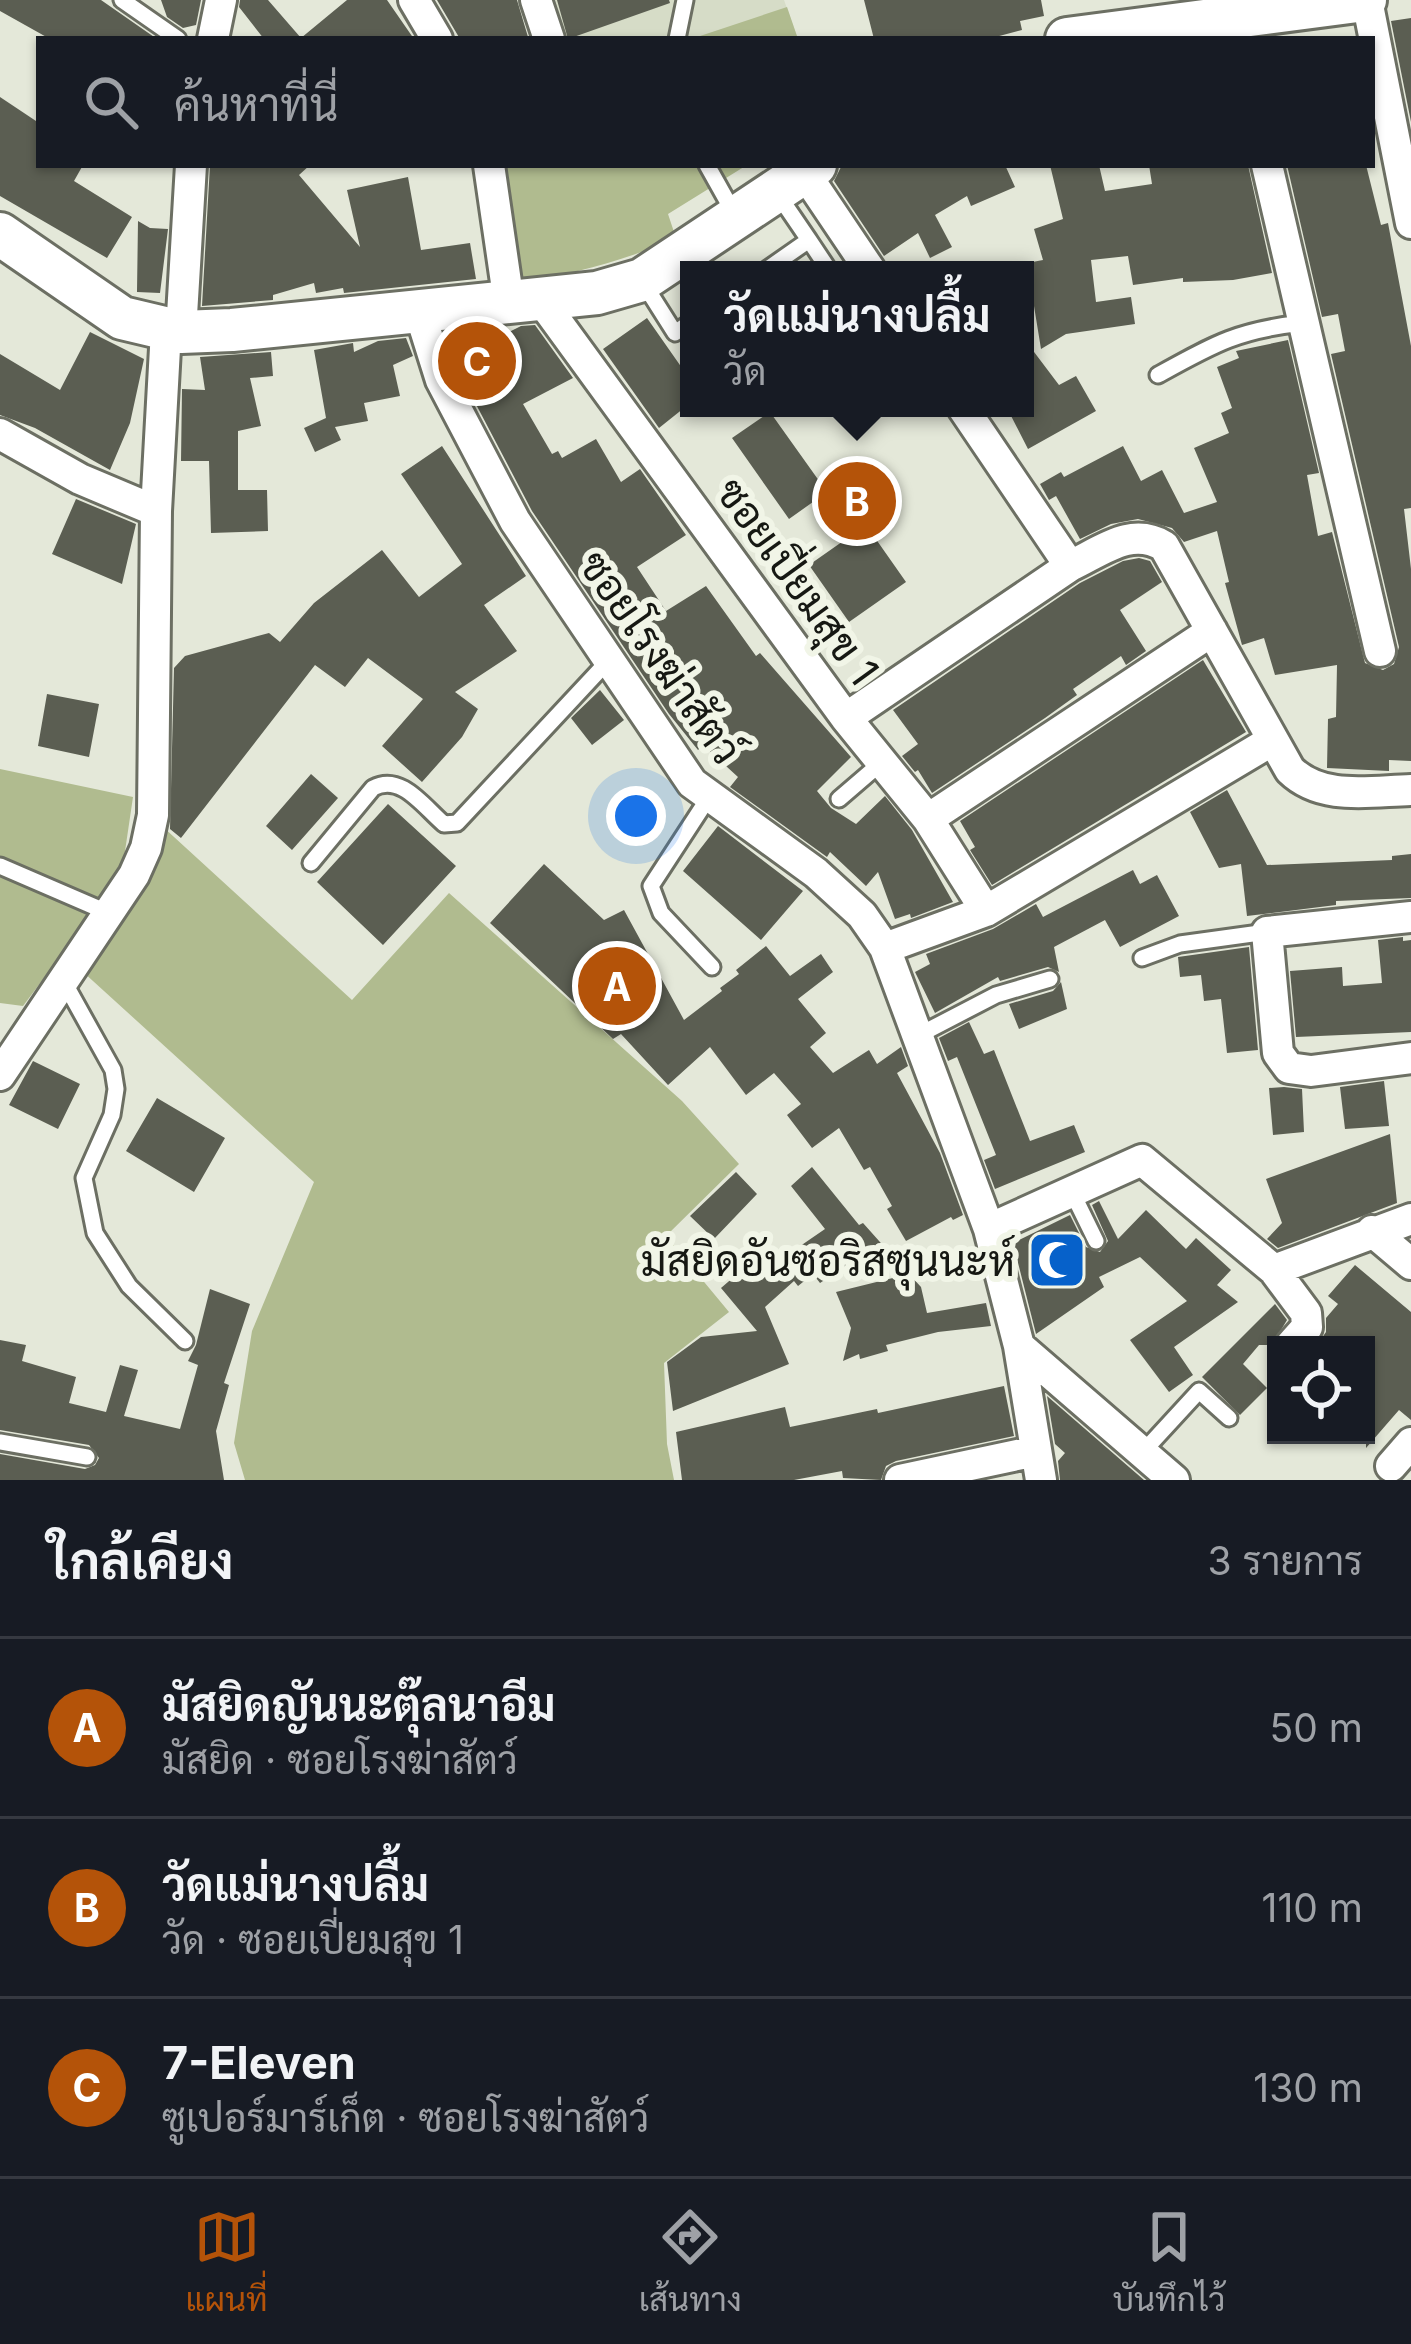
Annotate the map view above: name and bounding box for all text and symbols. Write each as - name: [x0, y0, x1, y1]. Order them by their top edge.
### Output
- search box: [36, 36, 1375, 168]
- icon: search: [78, 69, 144, 135]
- text: ค้นหาที่นี่: [174, 77, 338, 132]
- popup: [680, 261, 1034, 417]
- text: วัดแม่นางปลื้ม: [723, 288, 991, 343]
- pin: C: [438, 316, 516, 406]
- text: วัด: [723, 347, 767, 394]
- pin: B: [818, 456, 896, 546]
- street label: ซอยเปี่ยมสุข 1: [702, 461, 899, 697]
- street label: ซอยโรงฆ่าสัตว์: [569, 540, 754, 773]
- your location: [606, 786, 666, 846]
- pin: A: [578, 941, 656, 1031]
- mosque icon: มัสยิดอันซอริสซุนนะห์: [1026, 1229, 1088, 1291]
- place label: มัสยิดอันซอริสซุนนะห์: [641, 1235, 1015, 1291]
- map controls: [1267, 1336, 1375, 1444]
- button: locate: [1267, 1336, 1375, 1444]
- text: ใกล้เคียง: [48, 1530, 234, 1591]
- text: 3 รายการ: [1208, 1537, 1363, 1584]
- text: มัสยิดญันนะตุ๊ลนาอีม: [162, 1677, 556, 1732]
- text: A: [72, 1704, 102, 1751]
- text: 50 m: [1270, 1704, 1363, 1751]
- text: มัสยิด · ซอยโรงฆ่าสัตว์: [162, 1736, 518, 1783]
- text: วัดแม่นางปลื้ม: [162, 1857, 429, 1912]
- text: B: [74, 1884, 100, 1931]
- text: 110 m: [1262, 1884, 1363, 1931]
- text: วัด · ซอยเปี่ยมสุข 1: [162, 1916, 464, 1963]
- text: 7-Eleven: [162, 2035, 356, 2090]
- text: C: [73, 2064, 101, 2111]
- text: 130 m: [1253, 2064, 1363, 2111]
- text: ซูเปอร์มาร์เก็ต · ซอยโรงฆ่าสัตว์: [162, 2094, 649, 2141]
- tab: แผนที่: [185, 2204, 268, 2319]
- tab: เส้นทาง: [639, 2204, 742, 2319]
- tab: บันทึกไว้: [1113, 2204, 1226, 2319]

